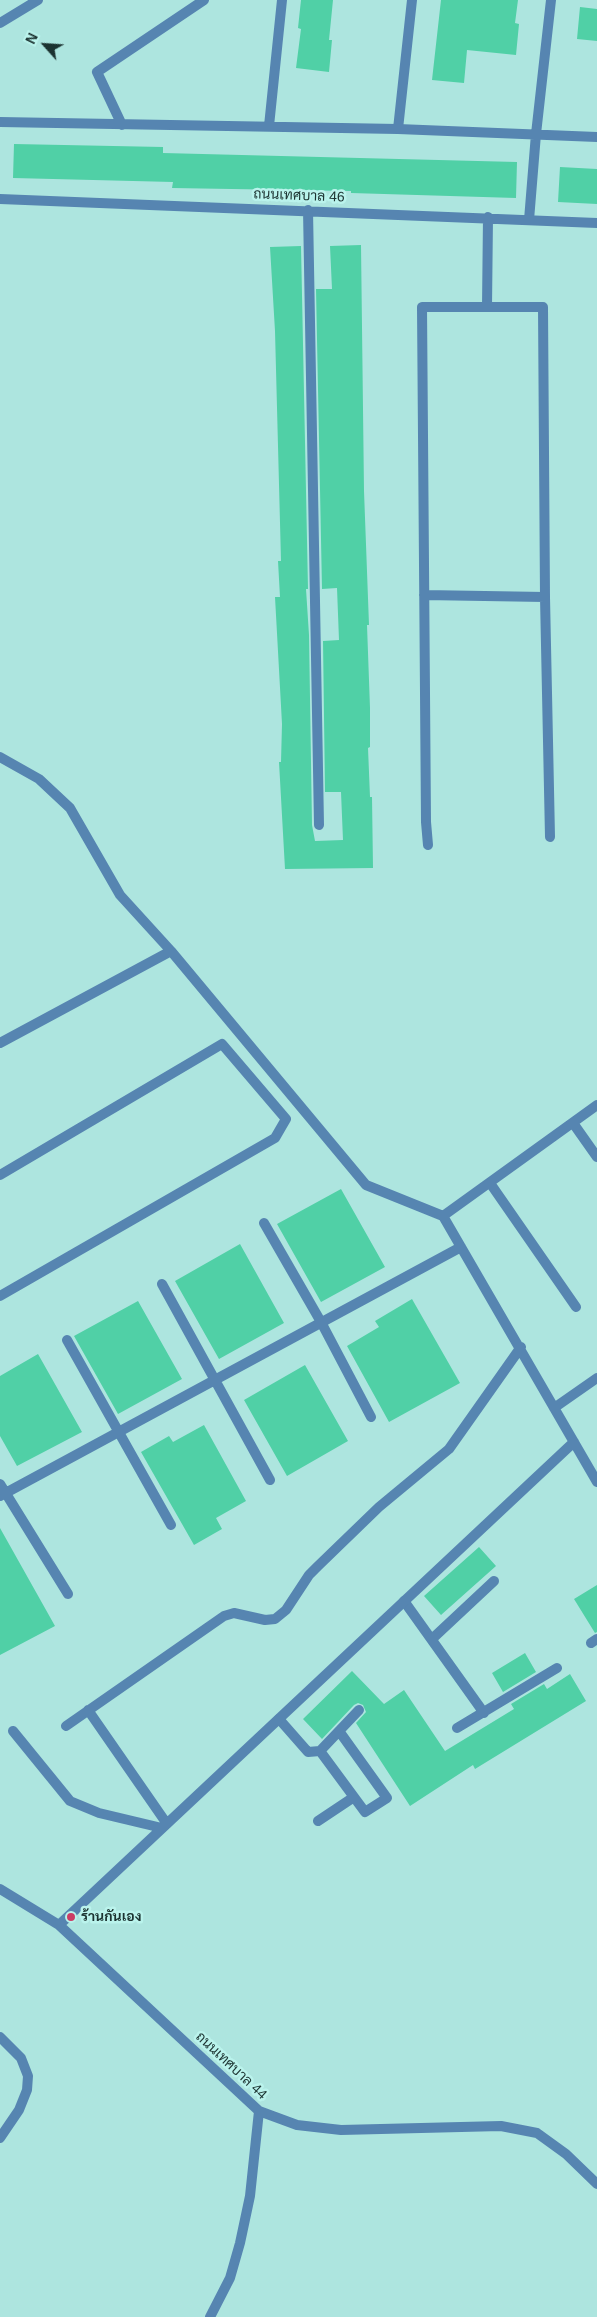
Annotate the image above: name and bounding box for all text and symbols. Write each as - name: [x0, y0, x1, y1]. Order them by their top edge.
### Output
- north arrow: [20, 20, 70, 70]
- text: N: [22, 30, 41, 46]
- street label: ถนนเทศบาล 46: [253, 186, 345, 206]
- place label: ร้านกันเอง: [81, 1909, 141, 1925]
- marker: ร้านกันเอง: [65, 1911, 77, 1923]
- street label: ถนนเทศบาล 44: [192, 2029, 270, 2103]

